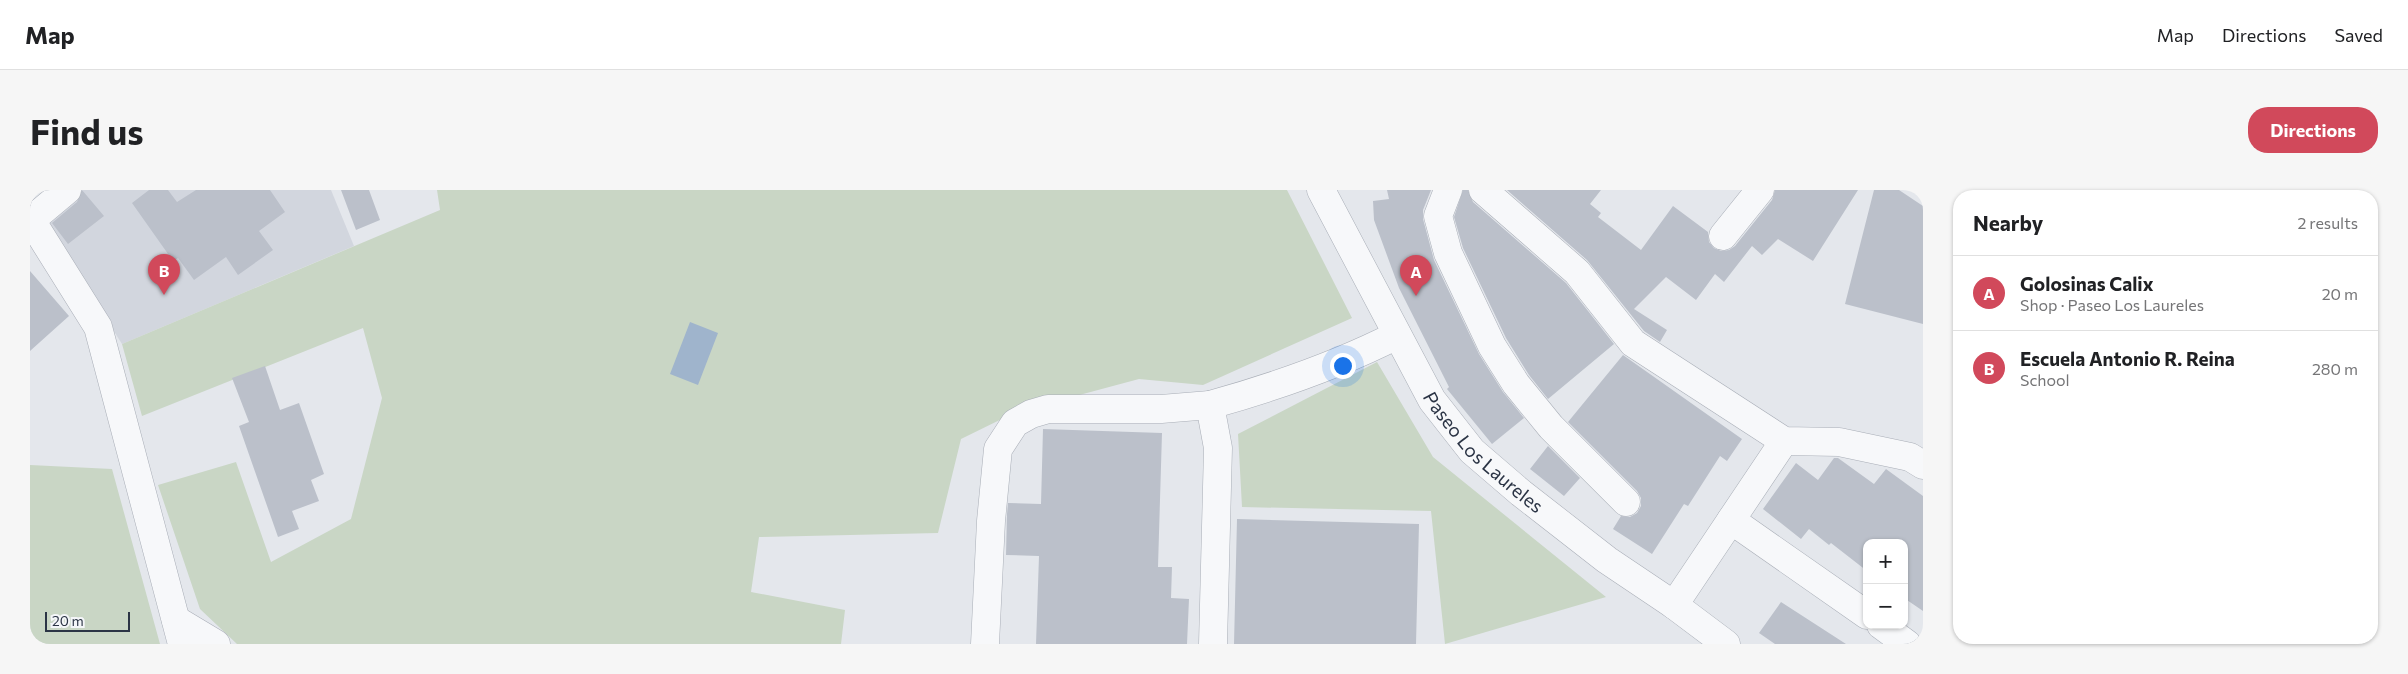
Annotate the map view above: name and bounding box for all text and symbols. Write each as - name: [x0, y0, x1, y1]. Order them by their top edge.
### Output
- text: Map: [25, 20, 75, 49]
- text: Map: [2157, 24, 2194, 46]
- text: Directions: [2222, 24, 2306, 46]
- text: Saved: [2334, 24, 2383, 46]
- button: Directions: [2248, 107, 2378, 153]
- text: Find us: [30, 109, 144, 152]
- text: Nearby: [1973, 210, 2043, 235]
- text: 2 results: [2297, 213, 2358, 232]
- pin: B: [148, 254, 180, 295]
- pin: A: [1400, 255, 1432, 296]
- text: Golosinas Calix: [2020, 272, 2153, 295]
- text: A: [1983, 284, 1995, 303]
- text: 20 m: [2322, 284, 2358, 303]
- text: Shop · Paseo Los Laureles: [2020, 295, 2204, 314]
- text: Escuela Antonio R. Reina: [2020, 347, 2235, 370]
- your location: [1330, 353, 1356, 379]
- text: B: [1984, 359, 1994, 378]
- text: 280 m: [2312, 359, 2358, 378]
- text: School: [2020, 370, 2070, 389]
- street label: Paseo Los Laureles: [1419, 388, 1548, 517]
- map controls: [1863, 539, 1908, 629]
- button: +: [1863, 539, 1908, 584]
- button: −: [1863, 584, 1908, 629]
- scale bar: [45, 609, 130, 632]
- text: 20 m: [52, 612, 84, 629]

